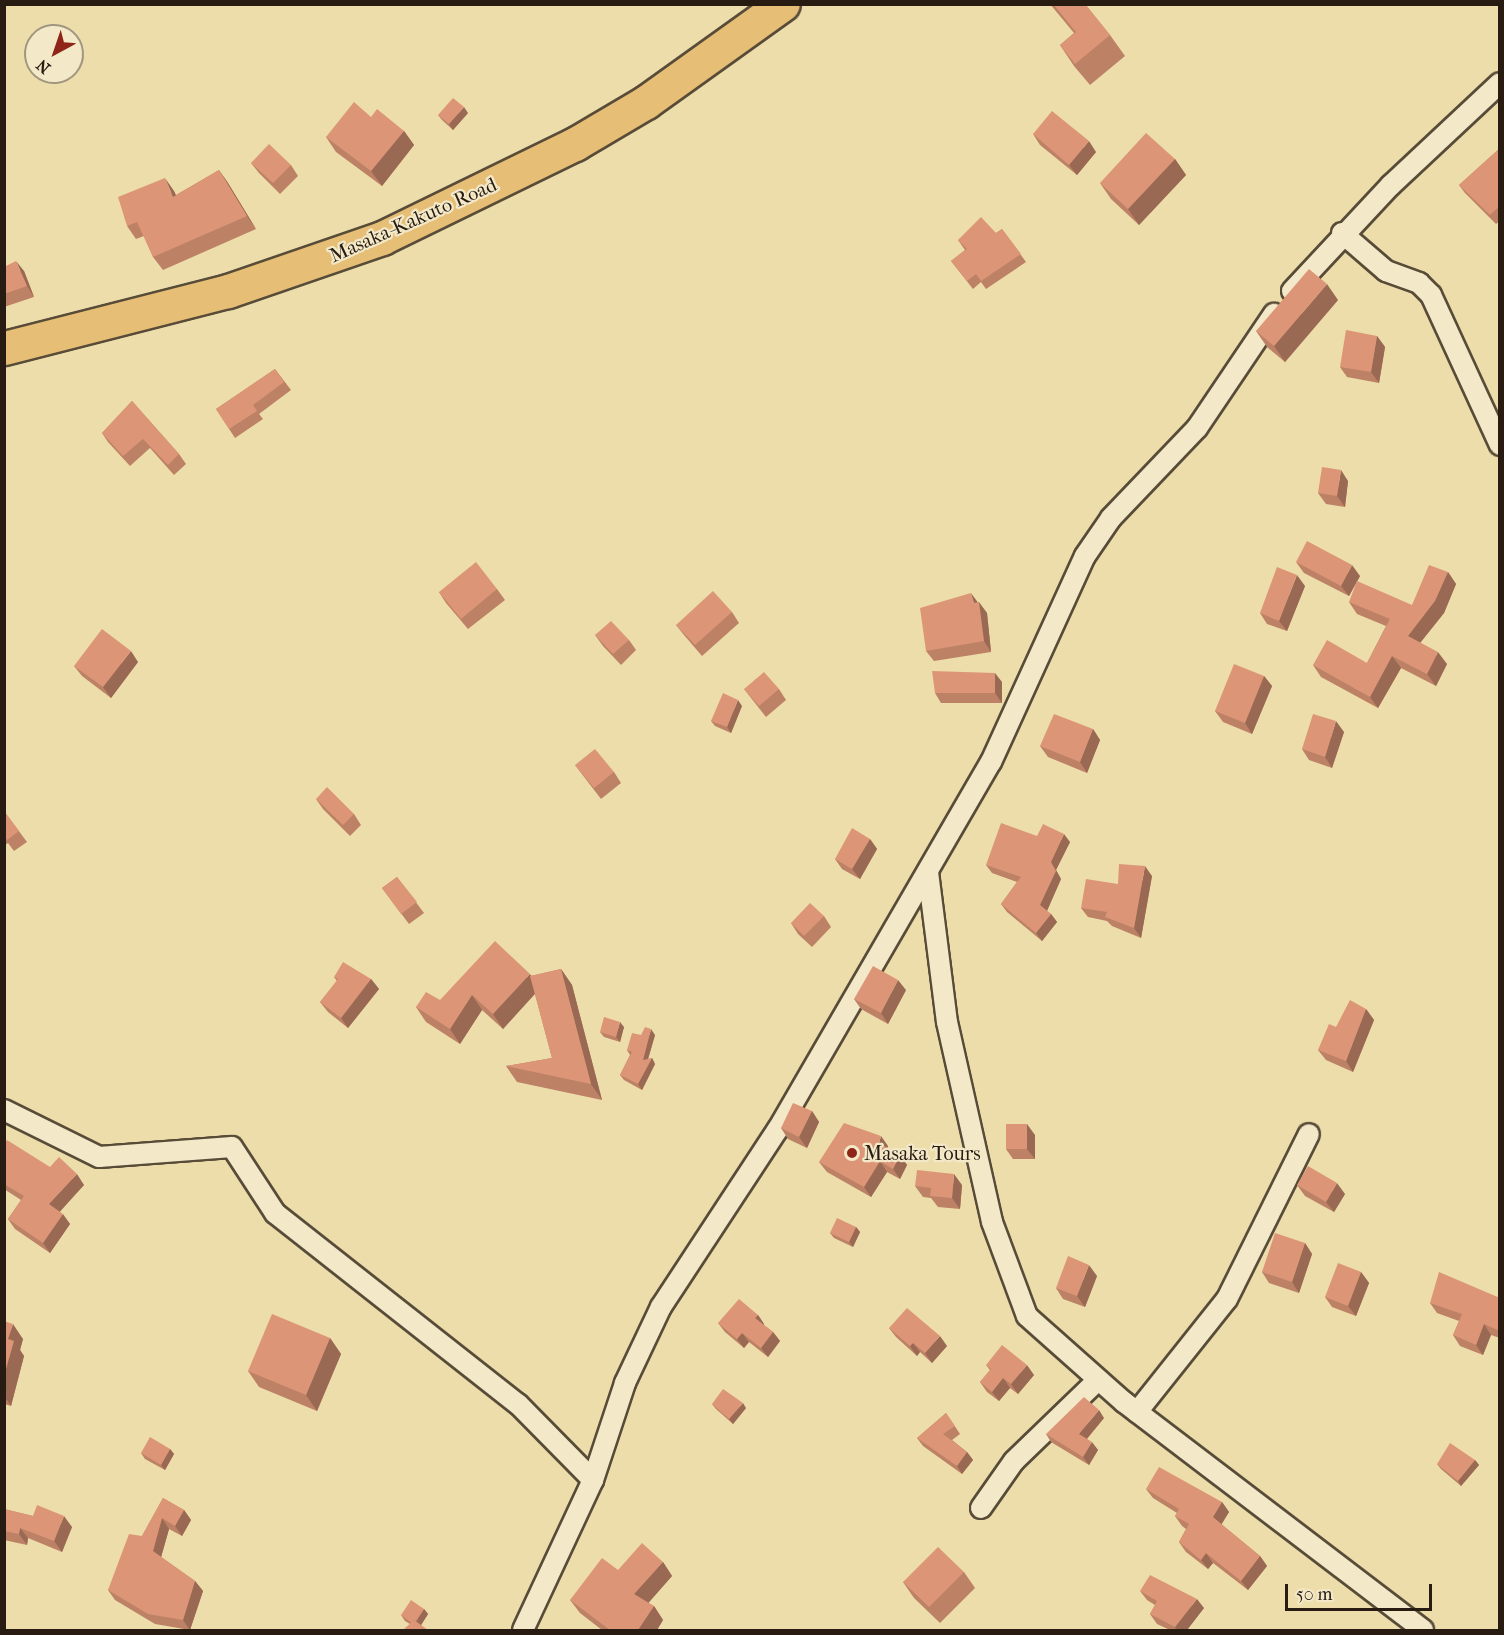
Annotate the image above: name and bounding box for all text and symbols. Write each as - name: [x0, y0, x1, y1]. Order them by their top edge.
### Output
- north arrow: [24, 24, 84, 84]
- text: N: [33, 55, 54, 78]
- street label: Masaka-Kakuto Road: [326, 172, 500, 268]
- place label: Masaka Tours: [864, 1141, 981, 1165]
- marker: Masaka Tours: [845, 1146, 859, 1160]
- scale bar: [1288, 1572, 1435, 1610]
- text: 50 m: [1296, 1584, 1332, 1605]

